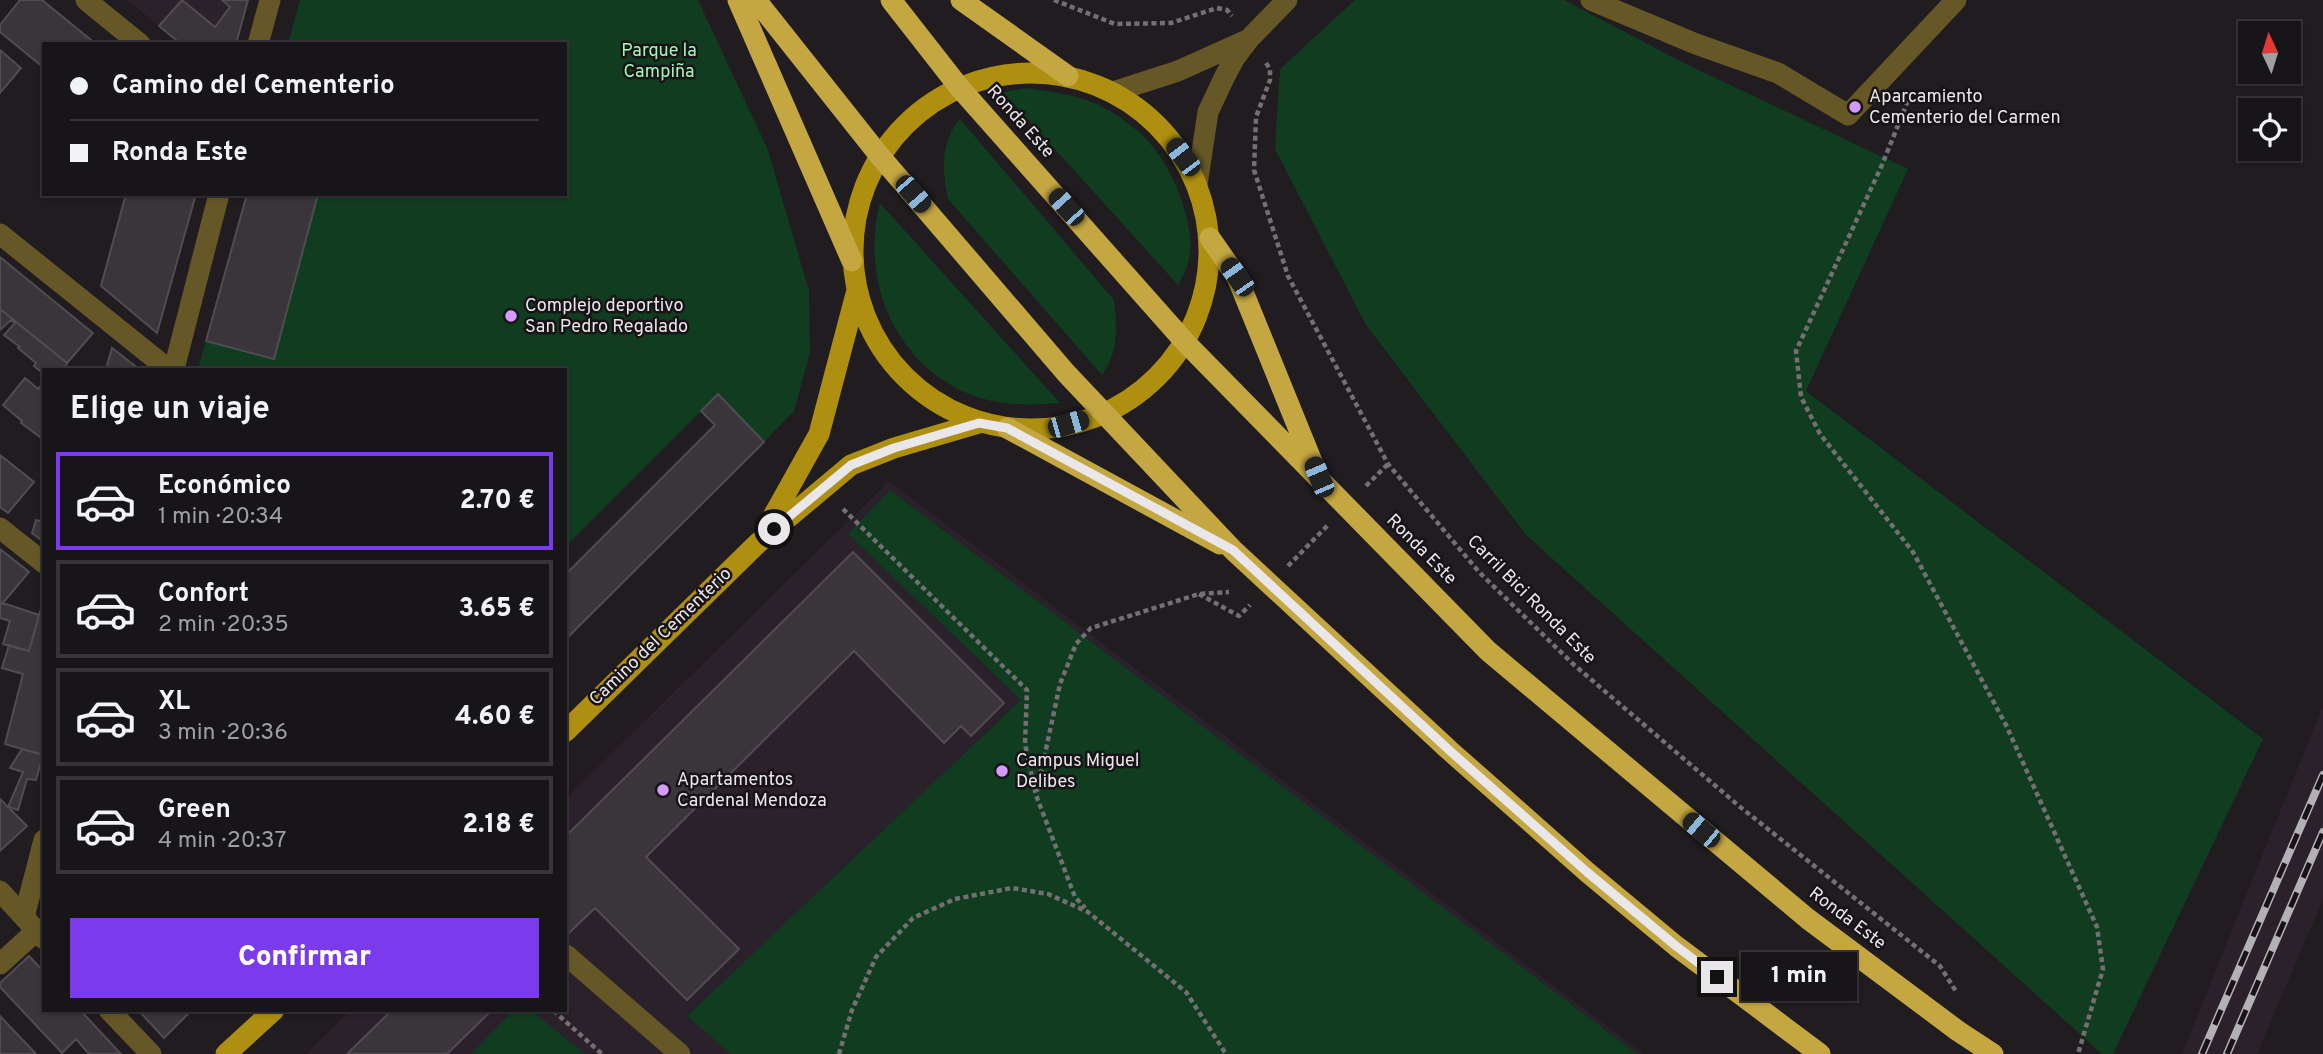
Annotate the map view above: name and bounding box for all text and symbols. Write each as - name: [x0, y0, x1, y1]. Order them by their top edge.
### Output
- north arrow: [2238, 21, 2301, 84]
- map controls: [2238, 21, 2301, 161]
- park label: Parque la Campiña: [621, 40, 697, 84]
- text: Camino del Cementerio: [112, 70, 395, 103]
- street label: Ronda Este: [981, 81, 1059, 163]
- place label: Aparcamiento Cementerio del Carmen: [1869, 86, 2061, 130]
- button: locate: [2238, 98, 2301, 161]
- marker: Aparcamiento Cementerio del Carmen: [1847, 99, 1863, 115]
- car: [1162, 134, 1205, 180]
- text: Ronda Este: [112, 137, 248, 170]
- car: [892, 171, 935, 217]
- car: [1045, 184, 1088, 230]
- car: [1217, 254, 1258, 300]
- place label: Complejo deportivo San Pedro Regalado: [525, 295, 688, 339]
- marker: Complejo deportivo San Pedro Regalado: [503, 308, 519, 324]
- text: Elige un viaje: [70, 390, 270, 430]
- car: [1045, 408, 1092, 440]
- car: [1302, 454, 1337, 500]
- icon: car: [74, 470, 137, 533]
- text: Económico: [158, 470, 291, 503]
- text: 2.70 €: [460, 485, 535, 518]
- text: 1 min · 20:34: [158, 503, 283, 532]
- street label: Ronda Este: [1381, 510, 1461, 590]
- route start: [758, 513, 790, 545]
- street label: Carril Bici Ronda Este: [1461, 530, 1601, 670]
- street label: Camino del Cementerio: [585, 563, 737, 711]
- icon: car: [74, 578, 137, 641]
- text: Confort: [158, 578, 249, 611]
- text: 3.65 €: [459, 593, 535, 626]
- text: 2 min · 20:35: [158, 611, 289, 640]
- icon: car: [74, 686, 137, 749]
- text: XL: [158, 686, 190, 719]
- text: 4.60 €: [455, 701, 535, 734]
- text: 3 min · 20:36: [158, 719, 288, 748]
- place label: Campus Miguel Delibes: [1016, 750, 1139, 794]
- marker: Campus Miguel Delibes: [994, 763, 1010, 779]
- place label: Apartamentos Cardenal Mendoza: [677, 769, 827, 813]
- marker: Apartamentos Cardenal Mendoza: [655, 782, 671, 798]
- icon: car: [74, 794, 137, 857]
- text: Green: [158, 794, 231, 827]
- car: [1679, 808, 1724, 852]
- text: 2.18 €: [462, 809, 535, 842]
- text: 4 min · 20:37: [158, 827, 286, 856]
- street label: Ronda Este: [1804, 883, 1890, 955]
- button: Confirmar: [70, 918, 539, 998]
- callout: 1 min: [1742, 953, 1857, 1002]
- route end: [1701, 961, 1733, 993]
- text: 1 min: [1771, 962, 1827, 991]

